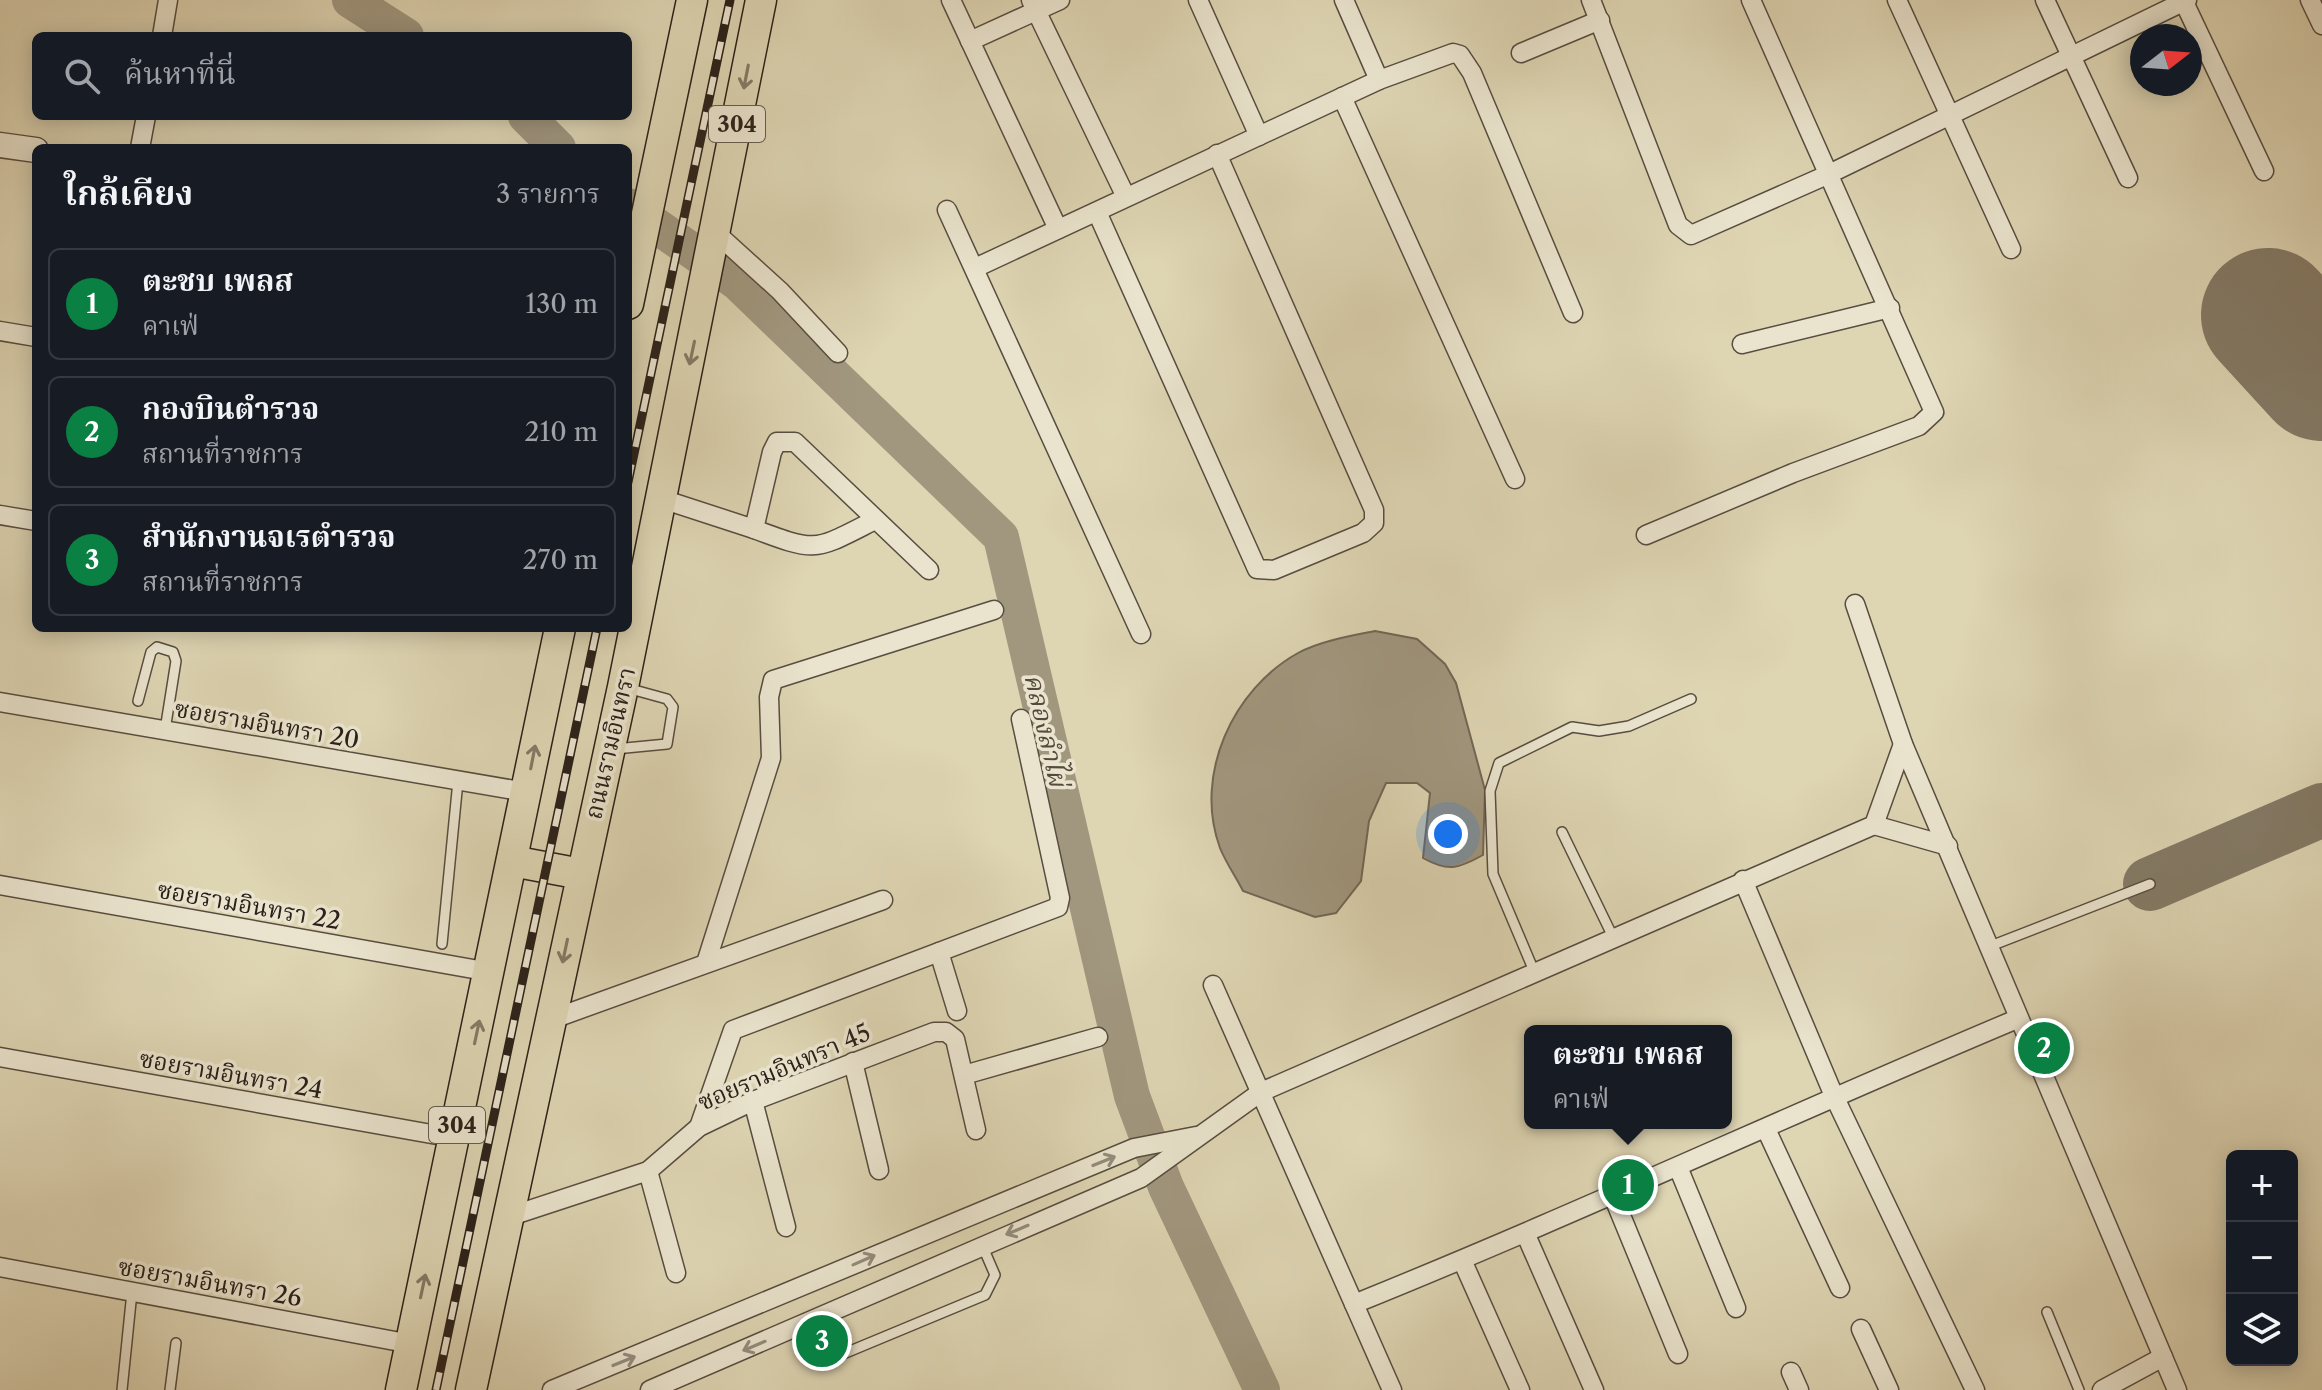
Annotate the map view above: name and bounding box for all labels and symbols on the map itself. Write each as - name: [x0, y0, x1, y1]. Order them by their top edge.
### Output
- north arrow: [2130, 24, 2202, 96]
- one-way arrow: [738, 63, 753, 89]
- road number: 304: [709, 106, 765, 142]
- one-way arrow: [683, 339, 698, 365]
- street label: ถนนรามอินทรา: [578, 664, 642, 822]
- water label: คลองลำไผ่: [1018, 670, 1077, 793]
- street label: ซอยรามอินทรา 20: [172, 693, 362, 755]
- one-way arrow: [527, 744, 542, 770]
- your location: [1428, 814, 1468, 854]
- street label: ซอยรามอินทรา 22: [155, 875, 343, 935]
- one-way arrow: [557, 937, 572, 963]
- street label: ซอยรามอินทรา 45: [693, 1018, 875, 1116]
- pin: 2: [2018, 1018, 2070, 1078]
- one-way arrow: [470, 1020, 485, 1045]
- street label: ซอยรามอินทรา 24: [137, 1044, 325, 1104]
- road number: 304: [429, 1107, 485, 1143]
- one-way arrow: [1091, 1152, 1116, 1167]
- pin: 1: [1602, 1155, 1654, 1215]
- one-way arrow: [1005, 1223, 1030, 1238]
- street label: ซอยรามอินทรา 26: [116, 1252, 304, 1312]
- one-way arrow: [851, 1252, 876, 1267]
- one-way arrow: [416, 1274, 431, 1300]
- pin: 3: [796, 1311, 848, 1371]
- one-way arrow: [742, 1339, 767, 1354]
- one-way arrow: [611, 1352, 636, 1367]

